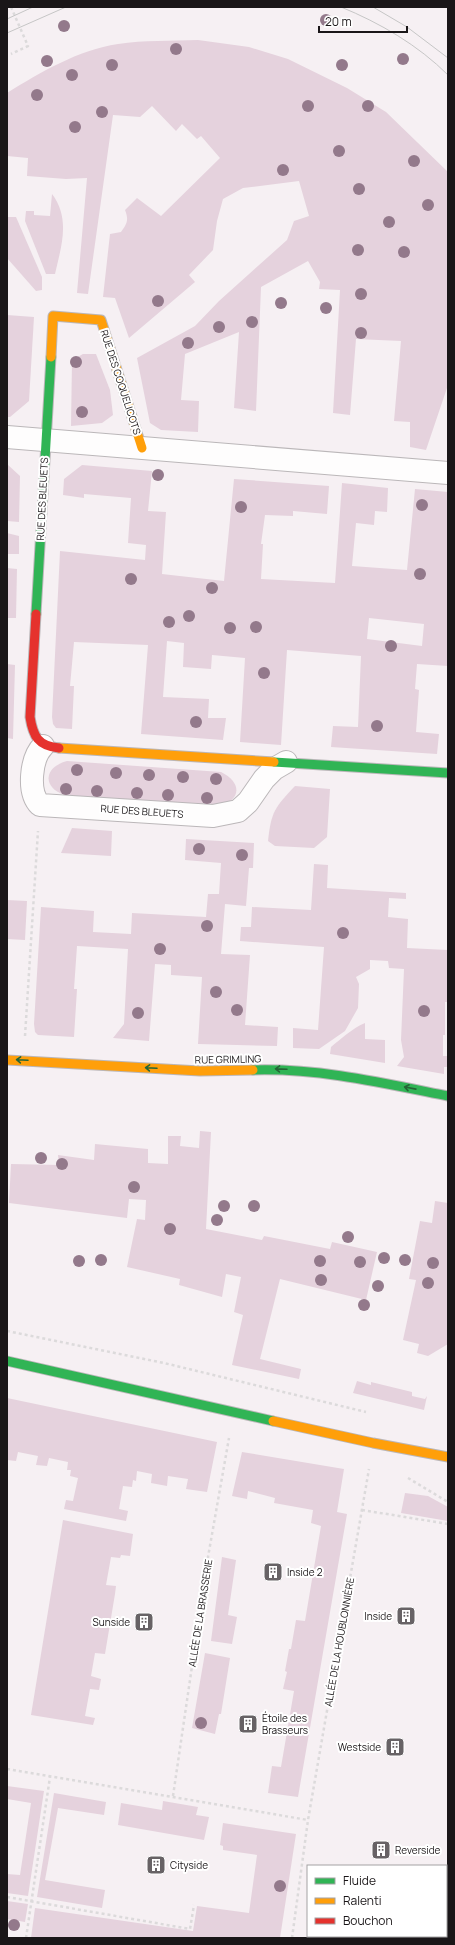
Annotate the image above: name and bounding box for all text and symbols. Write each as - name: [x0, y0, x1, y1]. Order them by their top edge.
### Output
- scale bar: [319, 8, 407, 34]
- text: 20 m: [325, 13, 352, 30]
- street label: RUE DES COQUELICOTS: [97, 328, 145, 436]
- street label: RUE DES BLEUETS: [33, 457, 51, 541]
- street label: RUE DES BLEUETS: [100, 801, 184, 821]
- street label: RUE GRIMLING: [195, 1051, 261, 1067]
- one-way arrow: [16, 1057, 29, 1064]
- one-way arrow: [145, 1065, 158, 1072]
- one-way arrow: [275, 1066, 288, 1073]
- one-way arrow: [404, 1084, 417, 1092]
- street label: ALLÉE DE LA BRASSERIE: [185, 1558, 215, 1668]
- building icon: Inside 2: [262, 1561, 284, 1583]
- place label: Inside 2: [287, 1565, 323, 1579]
- street label: ALLÉE DE LA HOUBLONNIÈRE: [321, 1576, 357, 1708]
- building icon: Inside: [395, 1605, 417, 1627]
- place label: Inside: [364, 1609, 392, 1623]
- building icon: Sunside: [133, 1611, 155, 1633]
- place label: Sunside: [93, 1615, 130, 1629]
- place label: Étoile des Brasseurs: [262, 1711, 308, 1737]
- building icon: Étoile des Brasseurs: [237, 1713, 259, 1735]
- building icon: Westside: [384, 1736, 406, 1758]
- place label: Westside: [338, 1740, 381, 1754]
- building icon: Reverside: [370, 1839, 392, 1861]
- place label: Reverside: [395, 1843, 441, 1857]
- building icon: Cityside: [145, 1854, 167, 1876]
- place label: Cityside: [170, 1858, 208, 1872]
- legend: [307, 1865, 447, 1937]
- text: Fluide: [343, 1872, 376, 1889]
- text: Ralenti: [343, 1892, 382, 1909]
- text: Bouchon: [343, 1912, 393, 1929]

